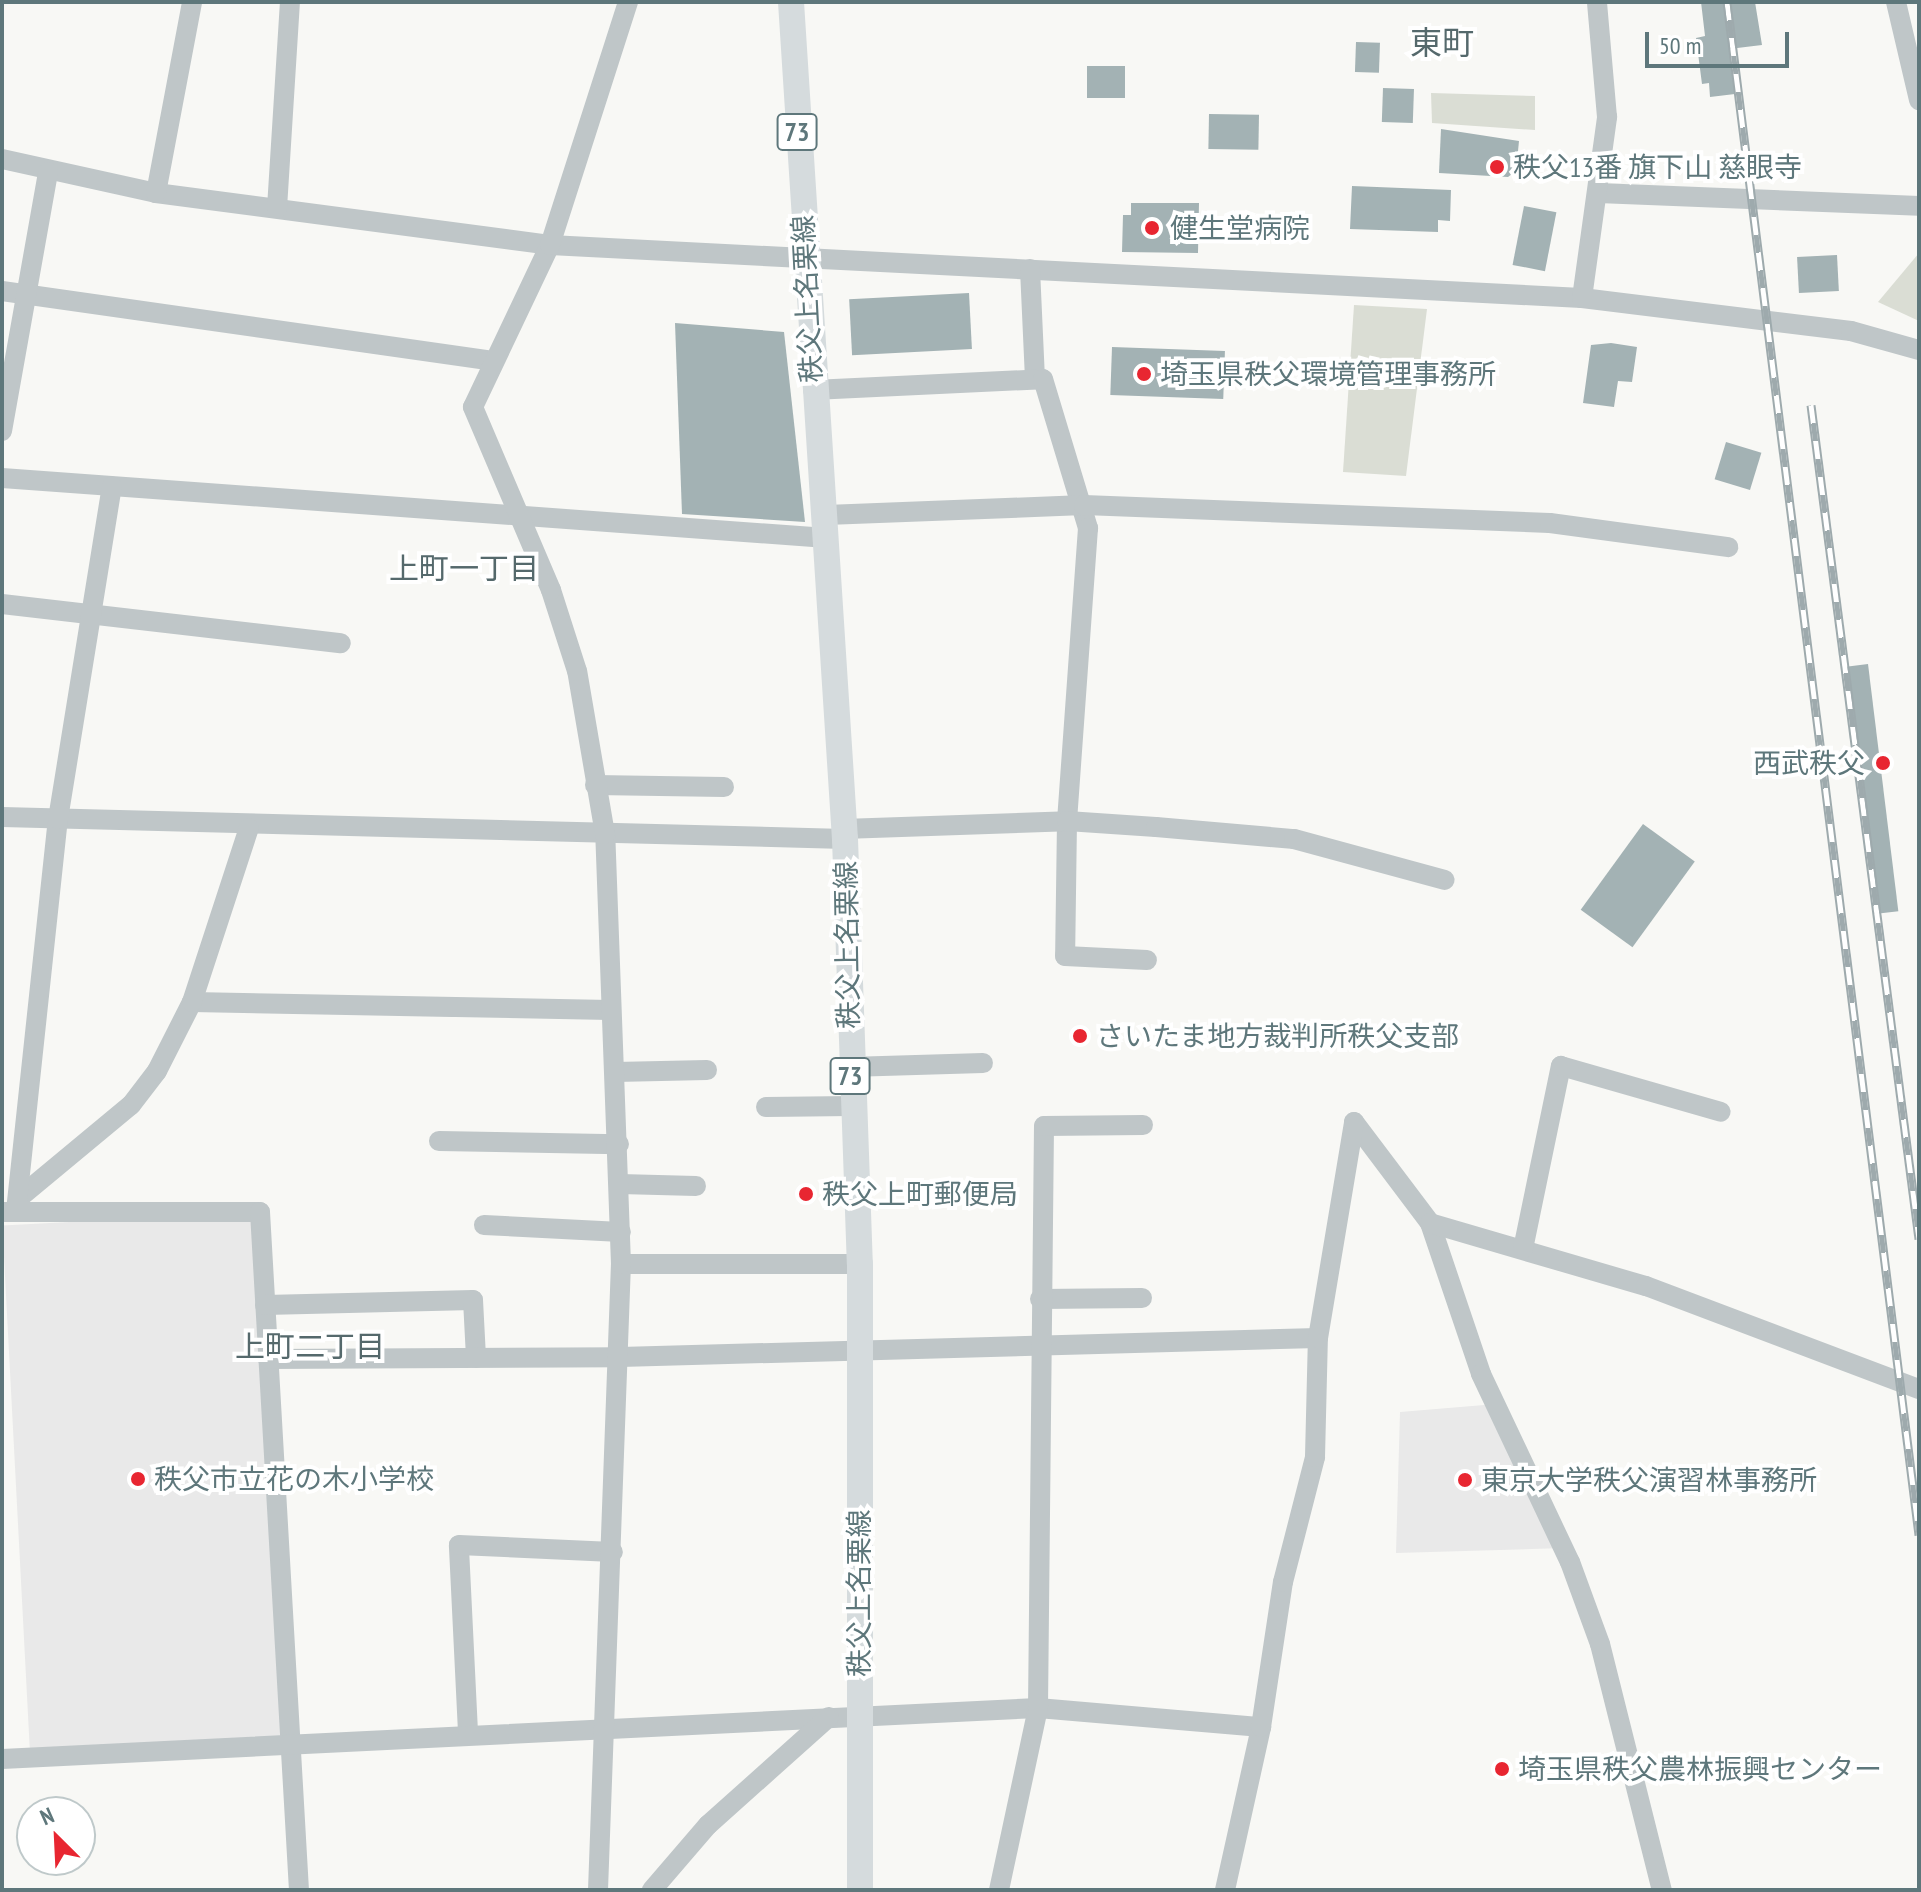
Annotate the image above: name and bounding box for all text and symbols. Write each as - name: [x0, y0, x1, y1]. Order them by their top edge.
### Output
- scale bar: [1649, 16, 1793, 66]
- district label: 東町: [1410, 23, 1474, 61]
- text: 50 m: [1659, 30, 1701, 61]
- road number: 73: [775, 110, 819, 154]
- place label: 秩父13番 旗下山 慈眼寺: [1513, 150, 1802, 184]
- marker: 秩父13番 旗下山 慈眼寺: [1488, 158, 1506, 176]
- place label: 健生堂病院: [1170, 211, 1310, 245]
- street label: 秩父上名栗線: [786, 214, 828, 384]
- marker: 健生堂病院: [1141, 217, 1163, 239]
- place label: 埼玉県秩父環境管理事務所: [1160, 357, 1496, 391]
- marker: 埼玉県秩父環境管理事務所: [1135, 365, 1153, 383]
- district label: 上町一丁目: [389, 550, 539, 586]
- place label: 西武秩父: [1753, 746, 1865, 780]
- marker: 西武秩父: [1872, 752, 1894, 774]
- street label: 秩父上名栗線: [829, 861, 865, 1029]
- place label: さいたま地方裁判所秩父支部: [1096, 1019, 1460, 1053]
- marker: さいたま地方裁判所秩父支部: [1071, 1027, 1089, 1045]
- road number: 73: [828, 1054, 872, 1098]
- place label: 秩父上町郵便局: [822, 1177, 1018, 1211]
- marker: 秩父上町郵便局: [797, 1185, 815, 1203]
- district label: 上町二丁目: [235, 1328, 385, 1364]
- place label: 秩父市立花の木小学校: [154, 1462, 434, 1496]
- place label: 東京大学秩父演習林事務所: [1481, 1463, 1817, 1497]
- marker: 秩父市立花の木小学校: [129, 1470, 147, 1488]
- marker: 東京大学秩父演習林事務所: [1456, 1471, 1474, 1489]
- street label: 秩父上名栗線: [842, 1509, 876, 1677]
- place label: 埼玉県秩父農林振興センター: [1518, 1752, 1882, 1786]
- marker: 埼玉県秩父農林振興センター: [1493, 1760, 1511, 1778]
- north arrow: [16, 1796, 96, 1876]
- text: N: [36, 1801, 58, 1831]

